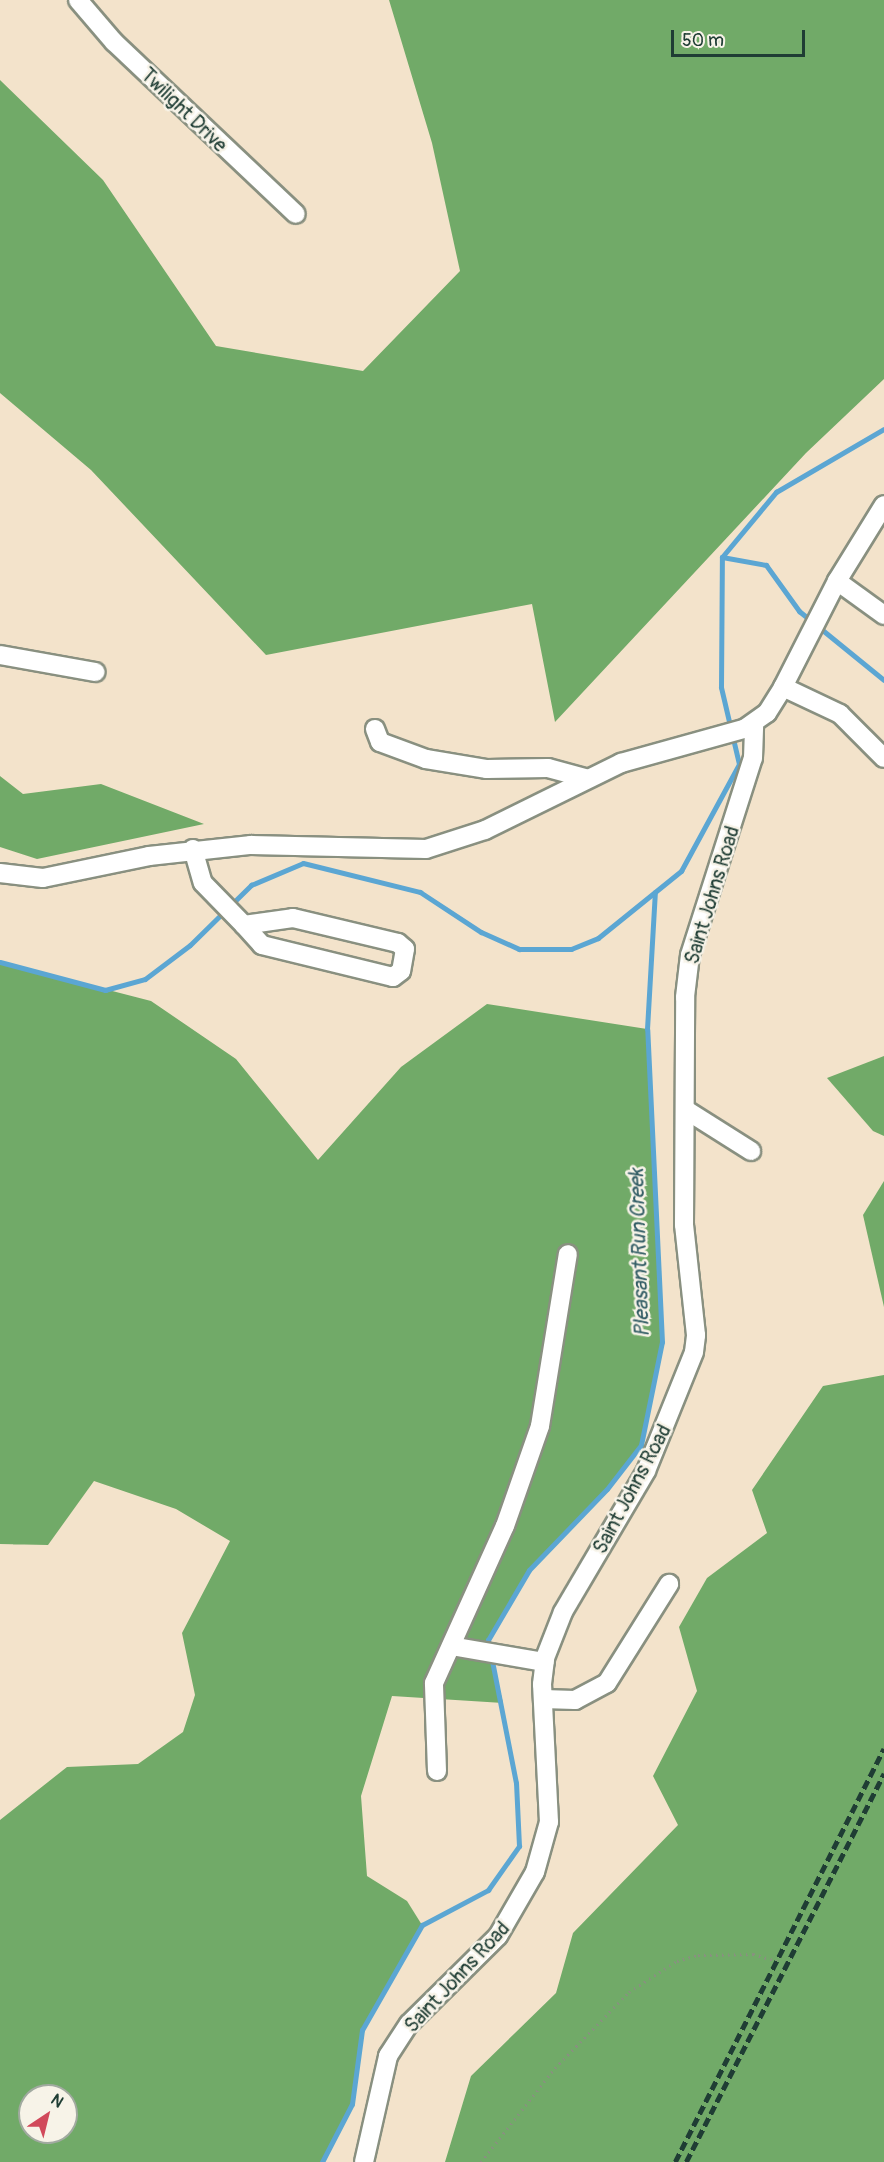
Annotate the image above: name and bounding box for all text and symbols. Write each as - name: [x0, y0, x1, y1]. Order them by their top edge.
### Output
- scale bar: [674, 18, 808, 56]
- text: 50 m: [682, 29, 724, 52]
- street label: Twilight Drive: [136, 63, 232, 157]
- street label: Saint Johns Road: [680, 823, 744, 967]
- water label: Pleasant Run Creek: [624, 1168, 656, 1338]
- street label: Saint Johns Road: [588, 1420, 676, 1558]
- street label: Saint Johns Road: [399, 1916, 515, 2038]
- north arrow: [18, 2084, 78, 2144]
- text: N: [47, 2090, 67, 2112]

